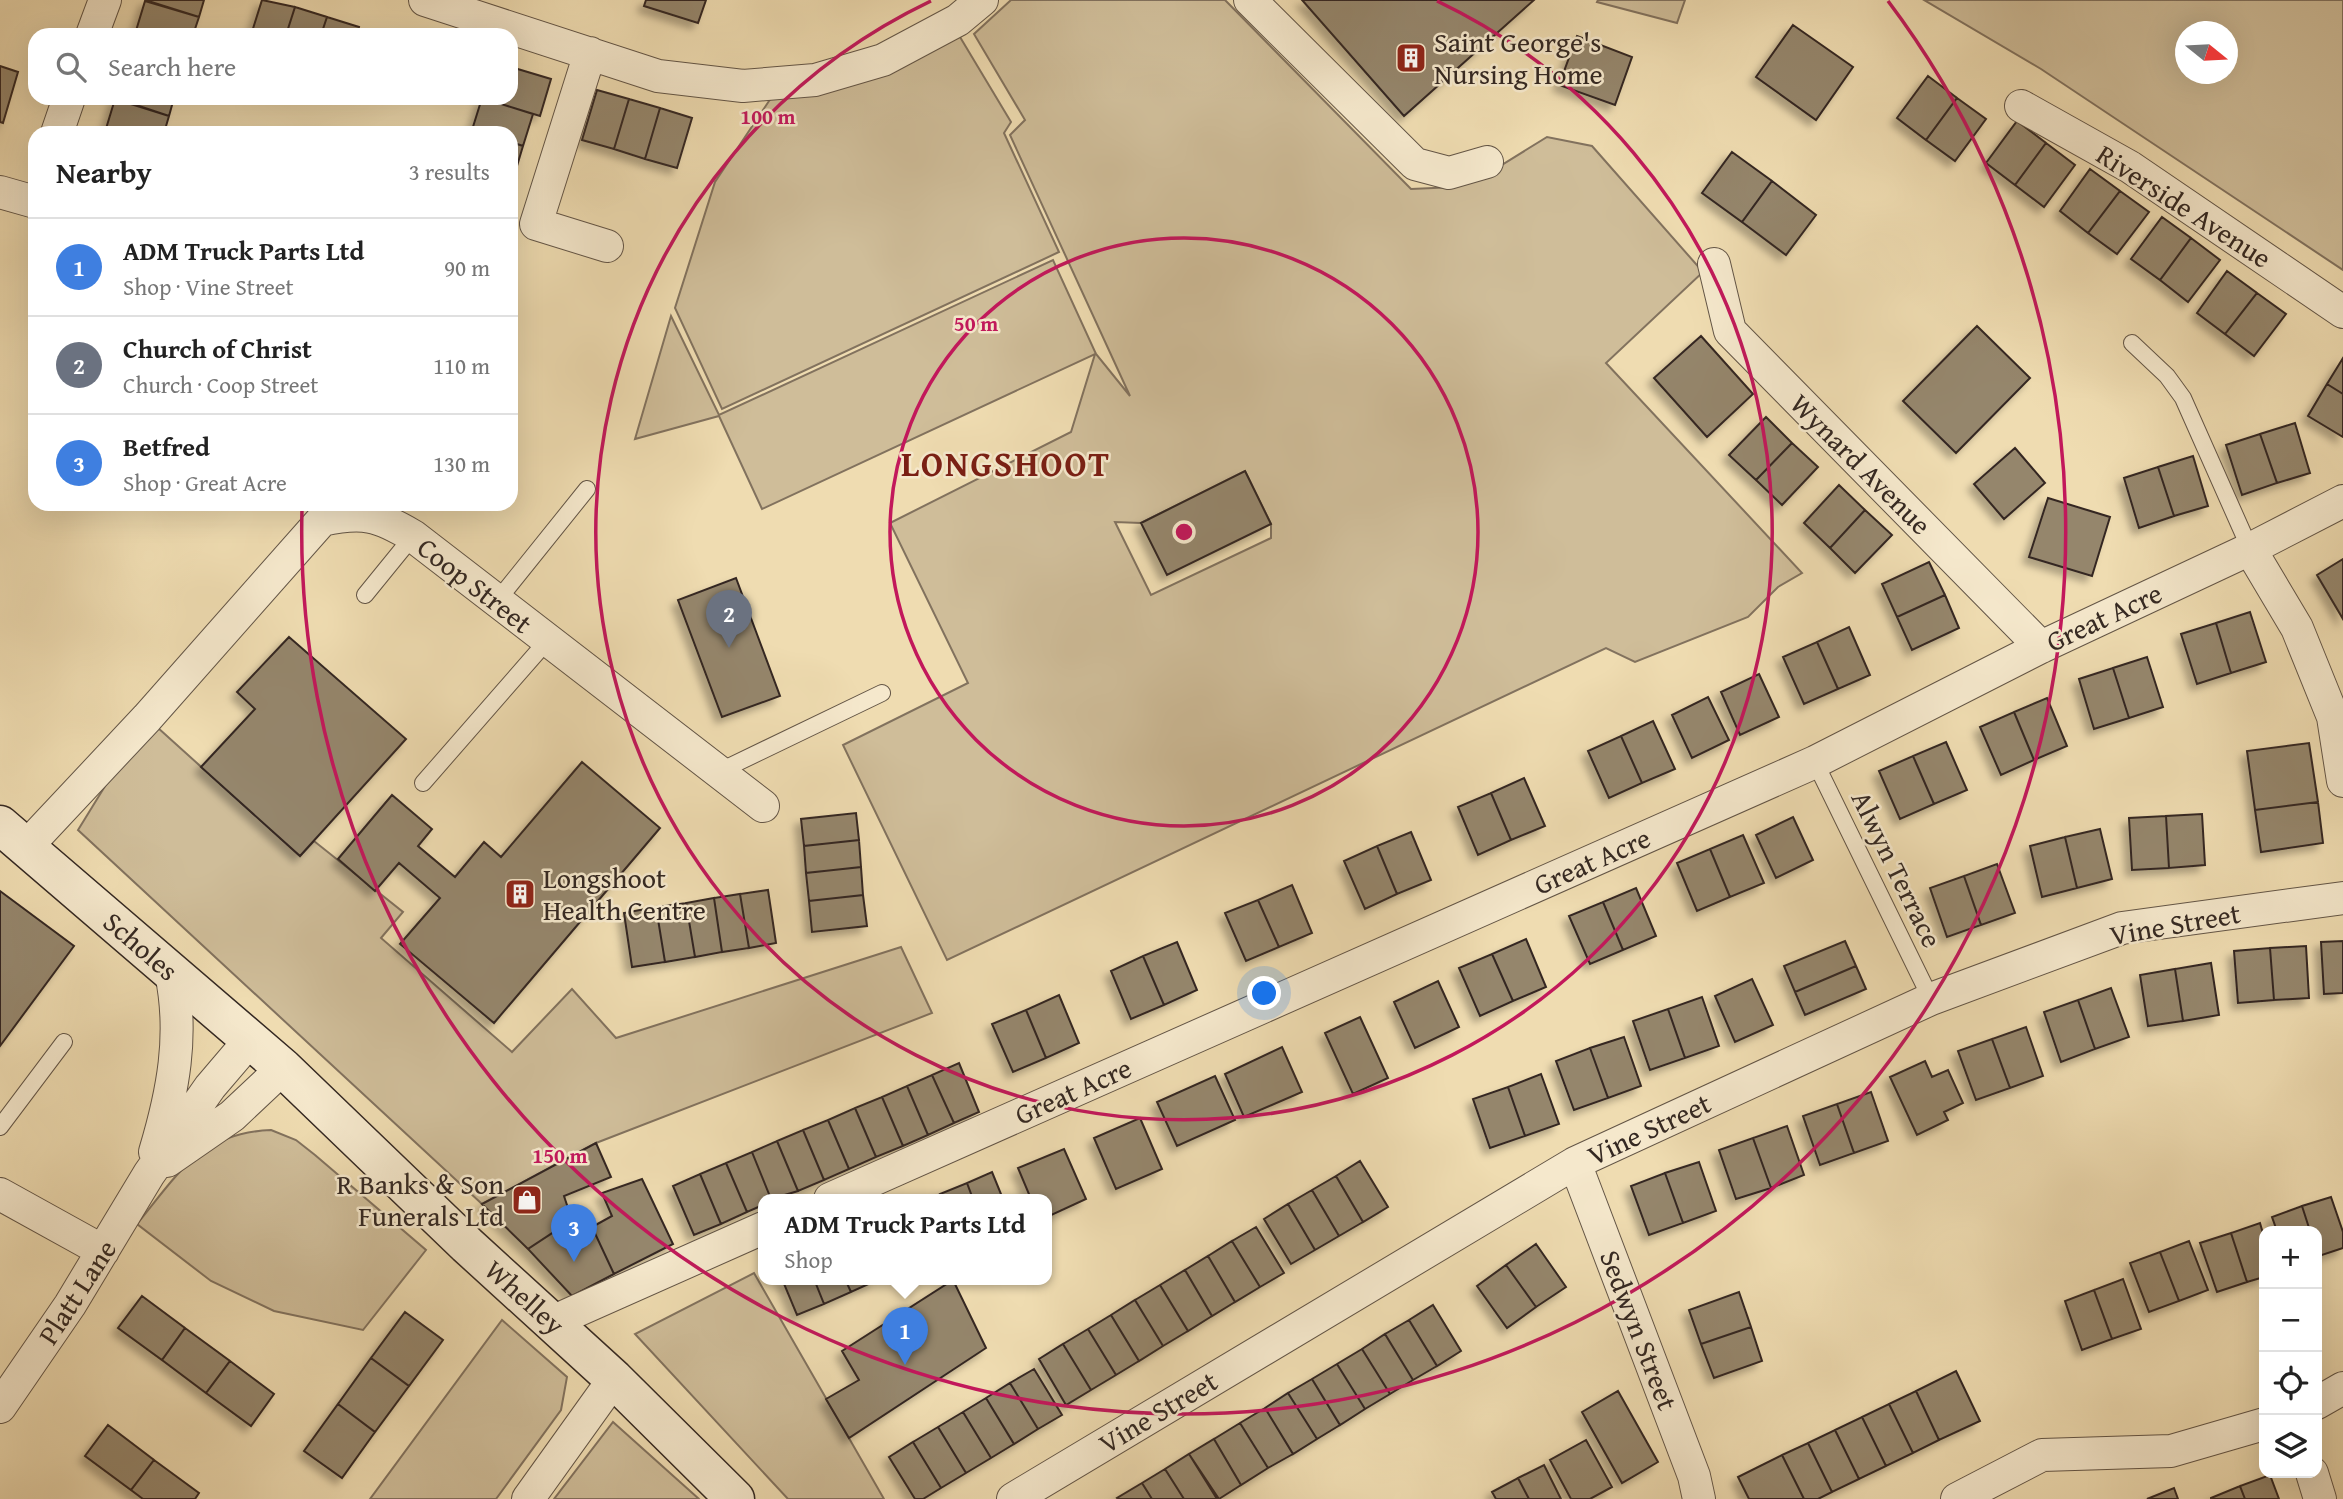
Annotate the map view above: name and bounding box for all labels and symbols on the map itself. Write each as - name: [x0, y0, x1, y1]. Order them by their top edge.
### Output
- place label: Saint George's Nursing Home: [1434, 21, 1603, 94]
- north arrow: [2175, 21, 2238, 84]
- building icon: Saint George's Nursing Home: [1394, 41, 1428, 75]
- text: 100 m: [740, 101, 796, 132]
- street label: Riverside Avenue: [2089, 134, 2280, 278]
- text: 50 m: [954, 308, 998, 339]
- street label: Wynard Avenue: [1781, 384, 1941, 544]
- district label: LONGSHOOT: [901, 438, 1111, 489]
- centre of rings: [1172, 520, 1196, 544]
- street label: Coop Street: [409, 527, 542, 643]
- street label: Great Acre: [2039, 572, 2169, 661]
- pin: 2: [706, 590, 752, 648]
- street label: Alwyn Terrace: [1842, 783, 1953, 954]
- street label: Great Acre: [1527, 817, 1657, 904]
- place label: Longshoot Health Centre: [543, 857, 706, 930]
- building icon: Longshoot Health Centre: [503, 877, 537, 911]
- street label: Vine Street: [2106, 892, 2244, 955]
- street label: Scholes: [95, 901, 188, 990]
- your location: [1247, 976, 1281, 1010]
- street label: Great Acre: [1008, 1047, 1138, 1134]
- street label: Vine Street: [1580, 1082, 1717, 1175]
- text: 150 m: [532, 1140, 588, 1171]
- place label: R Banks & Son Funerals Ltd: [337, 1163, 504, 1236]
- shop icon: R Banks & Son Funerals Ltd: [510, 1183, 544, 1217]
- pin: 3: [551, 1204, 597, 1262]
- street label: Platt Lane: [27, 1231, 126, 1352]
- street label: Sedwyn Street: [1590, 1244, 1689, 1416]
- street label: Whelley: [476, 1249, 575, 1344]
- pin: 1: [882, 1307, 928, 1365]
- street label: Vine Street: [1091, 1360, 1225, 1463]

